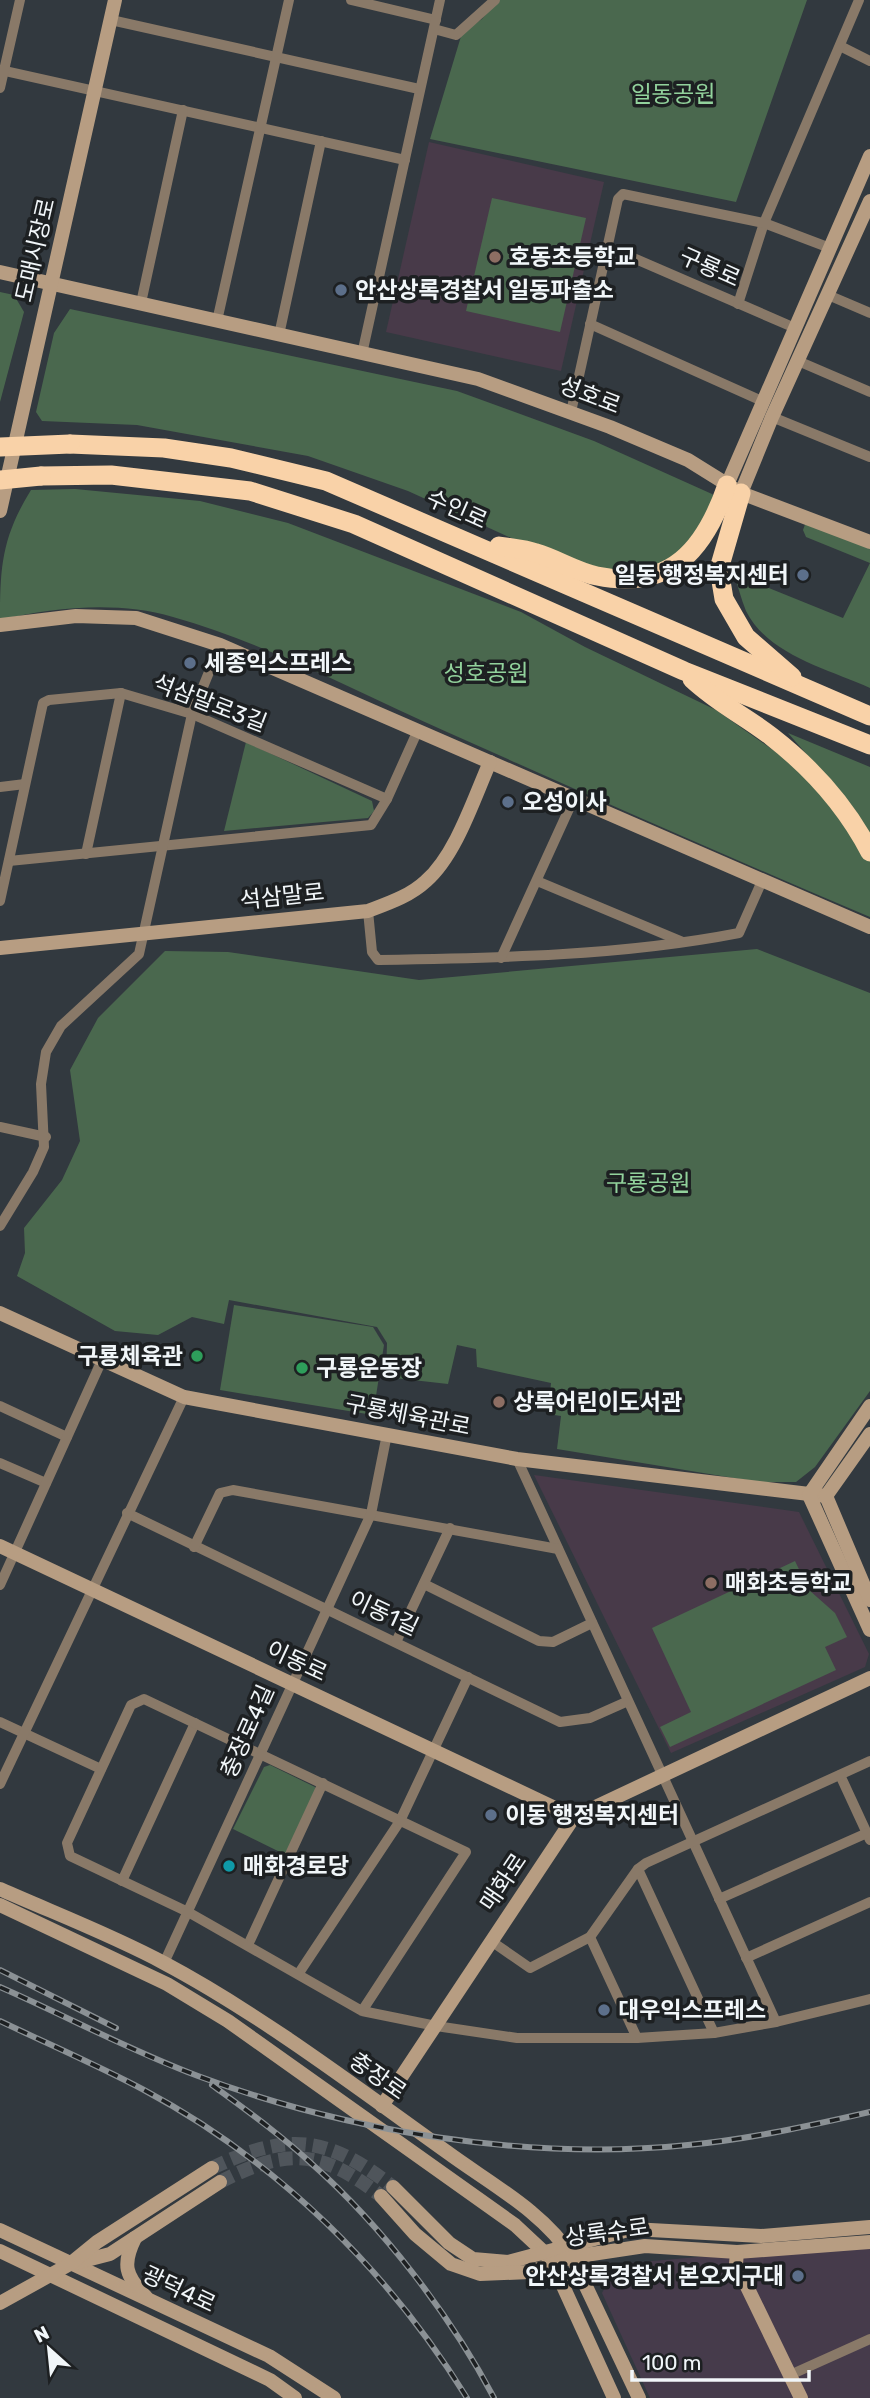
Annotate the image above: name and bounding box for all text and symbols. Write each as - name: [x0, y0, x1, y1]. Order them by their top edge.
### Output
- park label: 일동공원: [631, 80, 715, 108]
- street label: 도매시장로: [9, 195, 61, 305]
- street label: 구룡로: [675, 241, 745, 293]
- place label: 호동초등학교: [509, 243, 636, 271]
- marker: 호동초등학교: [487, 249, 503, 265]
- place label: 안산상록경찰서 일동파출소: [355, 276, 614, 304]
- marker: 안산상록경찰서 일동파출소: [333, 282, 349, 298]
- street label: 성호로: [555, 371, 625, 419]
- street label: 수인로: [422, 483, 492, 535]
- place label: 일동 행정복지센터: [615, 561, 789, 589]
- marker: 일동 행정복지센터: [795, 567, 811, 583]
- place label: 세종익스프레스: [204, 649, 352, 677]
- marker: 세종익스프레스: [182, 655, 198, 671]
- park label: 성호공원: [444, 659, 528, 687]
- street label: 석삼말로3길: [149, 668, 271, 738]
- place label: 오성이사: [522, 788, 607, 816]
- marker: 오성이사: [500, 794, 516, 810]
- street label: 석삼말로: [238, 878, 326, 914]
- park label: 구룡공원: [606, 1169, 690, 1197]
- place label: 구룡체육관: [77, 1342, 183, 1370]
- marker: 구룡체육관: [189, 1348, 205, 1364]
- place label: 구룡운동장: [316, 1354, 422, 1382]
- marker: 구룡운동장: [294, 1360, 310, 1376]
- place label: 상록어린이도서관: [513, 1388, 682, 1416]
- street label: 구룡체육관로: [343, 1389, 473, 1441]
- marker: 상록어린이도서관: [491, 1394, 507, 1410]
- place label: 매화초등학교: [725, 1569, 852, 1597]
- marker: 매화초등학교: [703, 1575, 719, 1591]
- street label: 이동1길: [345, 1585, 423, 1641]
- street label: 이동로: [262, 1635, 332, 1687]
- street label: 충장로4길: [214, 1680, 280, 1782]
- place label: 이동 행정복지센터: [505, 1801, 679, 1829]
- marker: 이동 행정복지센터: [483, 1807, 499, 1823]
- street label: 매화로: [474, 1848, 532, 1916]
- place label: 매화경로당: [243, 1852, 349, 1880]
- marker: 매화경로당: [221, 1858, 237, 1874]
- place label: 대우익스프레스: [618, 1996, 766, 2024]
- marker: 대우익스프레스: [596, 2002, 612, 2018]
- street label: 충장로: [344, 2046, 412, 2106]
- street label: 상록수로: [563, 2212, 651, 2252]
- street label: 광덕4로: [138, 2260, 220, 2318]
- place label: 안산상록경찰서 본오지구대: [525, 2262, 784, 2290]
- marker: 안산상록경찰서 본오지구대: [790, 2268, 806, 2284]
- north arrow: [14, 2314, 84, 2384]
- text: N: [30, 2321, 53, 2348]
- scale bar: [632, 2338, 809, 2382]
- text: 100 m: [642, 2350, 701, 2375]

